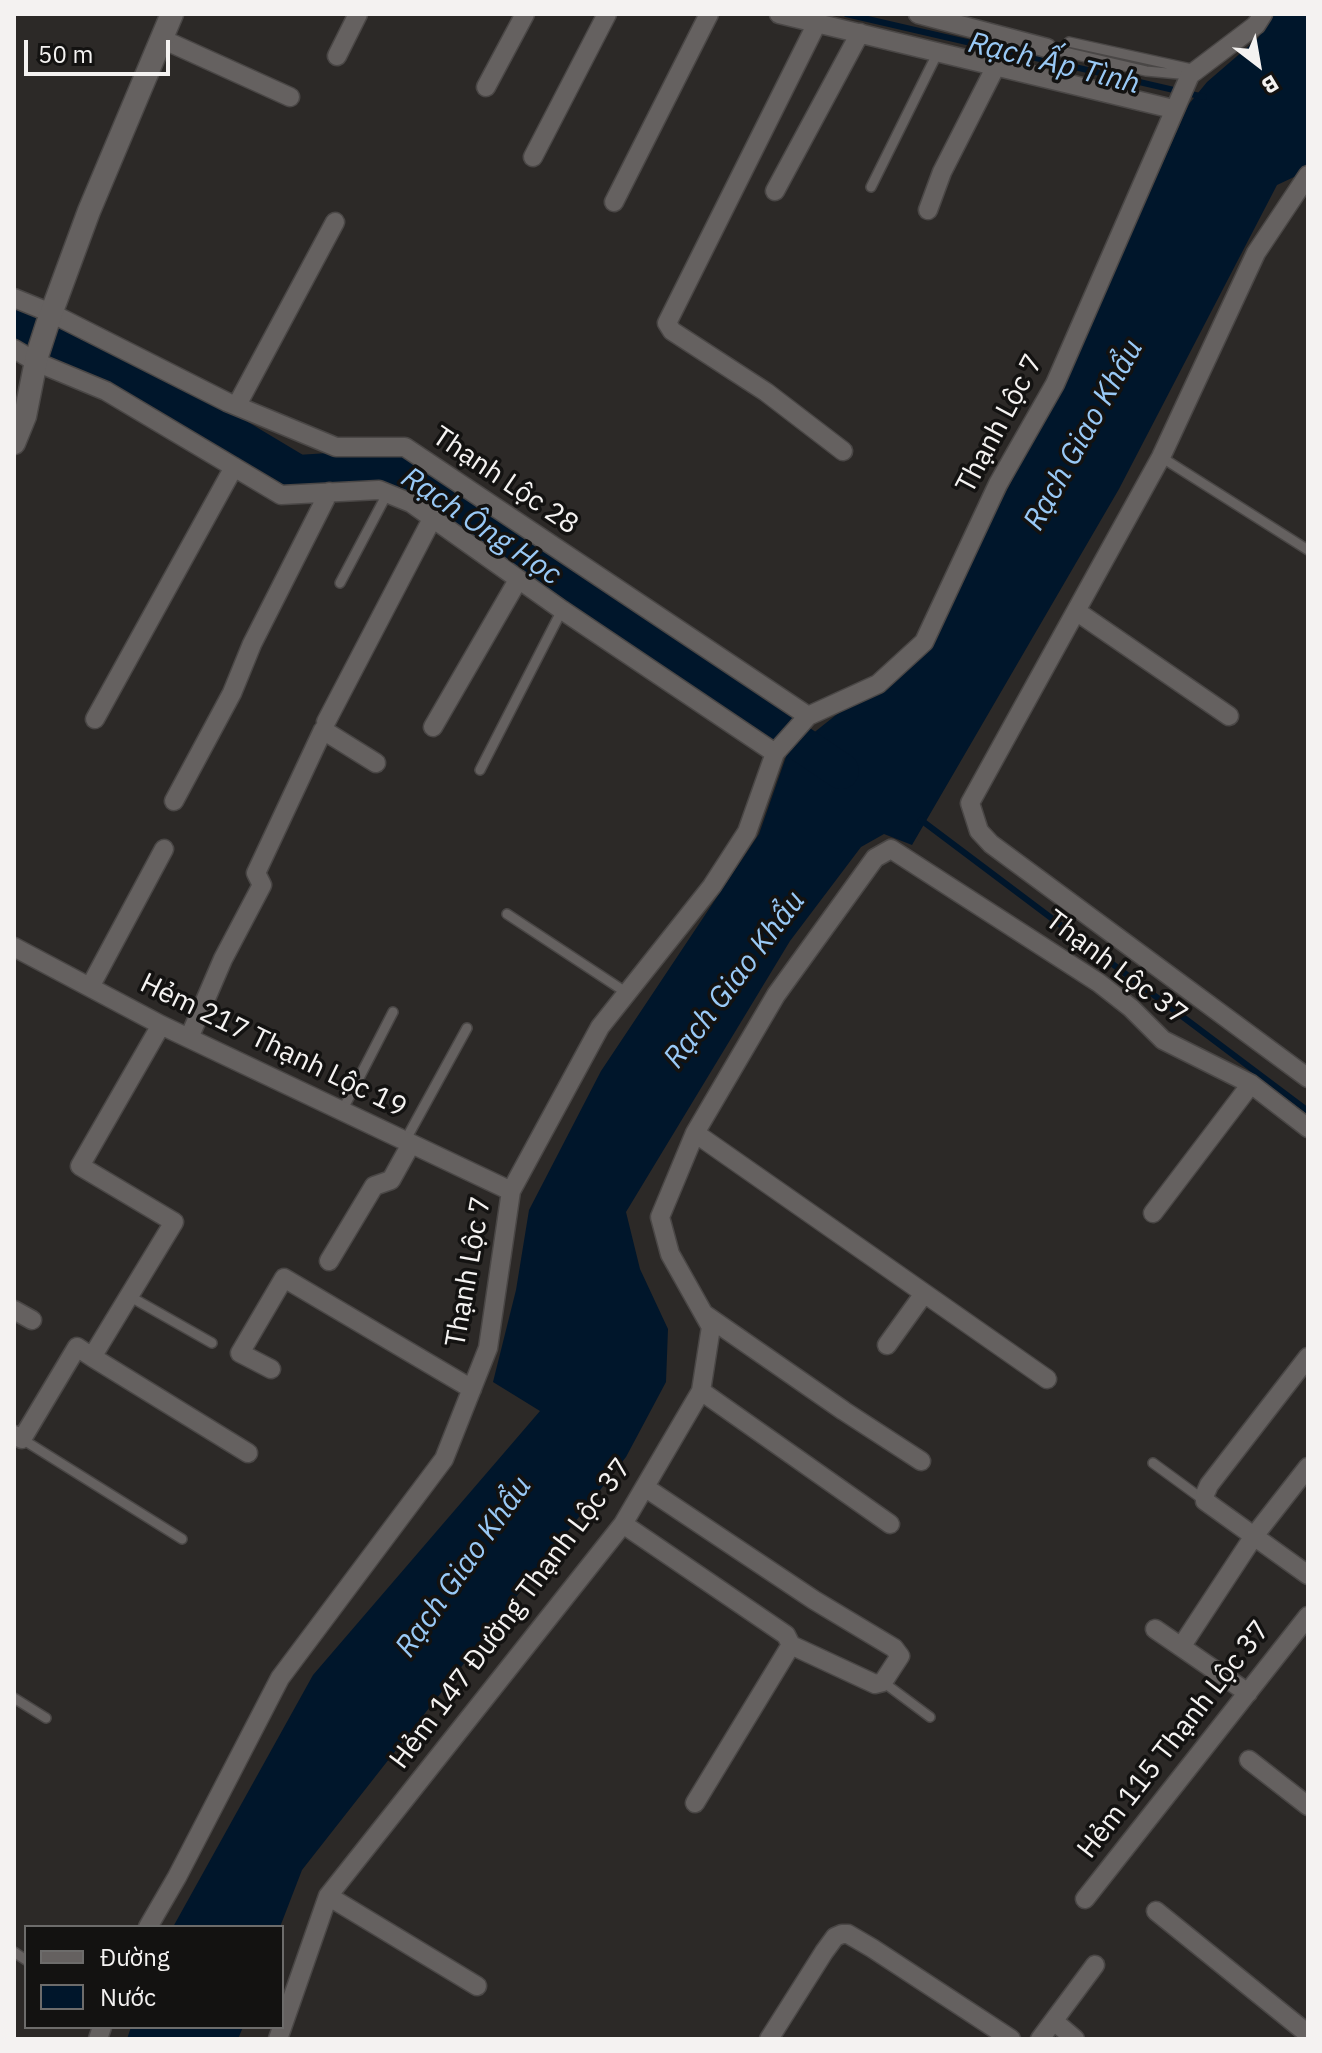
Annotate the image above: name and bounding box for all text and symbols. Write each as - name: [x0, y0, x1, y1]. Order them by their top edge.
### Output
- scale bar: [28, 24, 174, 74]
- north arrow: [1218, 24, 1298, 104]
- water label: Rạch Ấp Tình: [965, 25, 1143, 103]
- text: 50 m: [38, 38, 93, 70]
- text: B: [1257, 69, 1284, 101]
- water label: Rạch Giao Khẩu: [1017, 333, 1151, 537]
- street label: Thạnh Lộc 7: [949, 349, 1051, 499]
- street label: Thạnh Lộc 28: [426, 420, 584, 542]
- water label: Rạch Ông Học: [394, 460, 568, 594]
- water label: Rạch Giao Khẩu: [657, 884, 813, 1076]
- street label: Thạnh Lộc 37: [1038, 904, 1194, 1032]
- street label: Hẻm 217 Thạnh Lộc 19: [134, 967, 412, 1125]
- street label: Thạnh Lộc 7: [439, 1194, 499, 1350]
- street label: Hẻm 147 Đường Thạnh Lộc 37: [383, 1452, 639, 1776]
- water label: Rạch Giao Khẩu: [388, 1470, 540, 1664]
- street label: Hẻm 115 Thạnh Lộc 37: [1071, 1615, 1277, 1865]
- legend: [24, 1925, 284, 2029]
- text: Đường: [100, 1941, 170, 1973]
- text: Nước: [100, 1981, 156, 2013]

